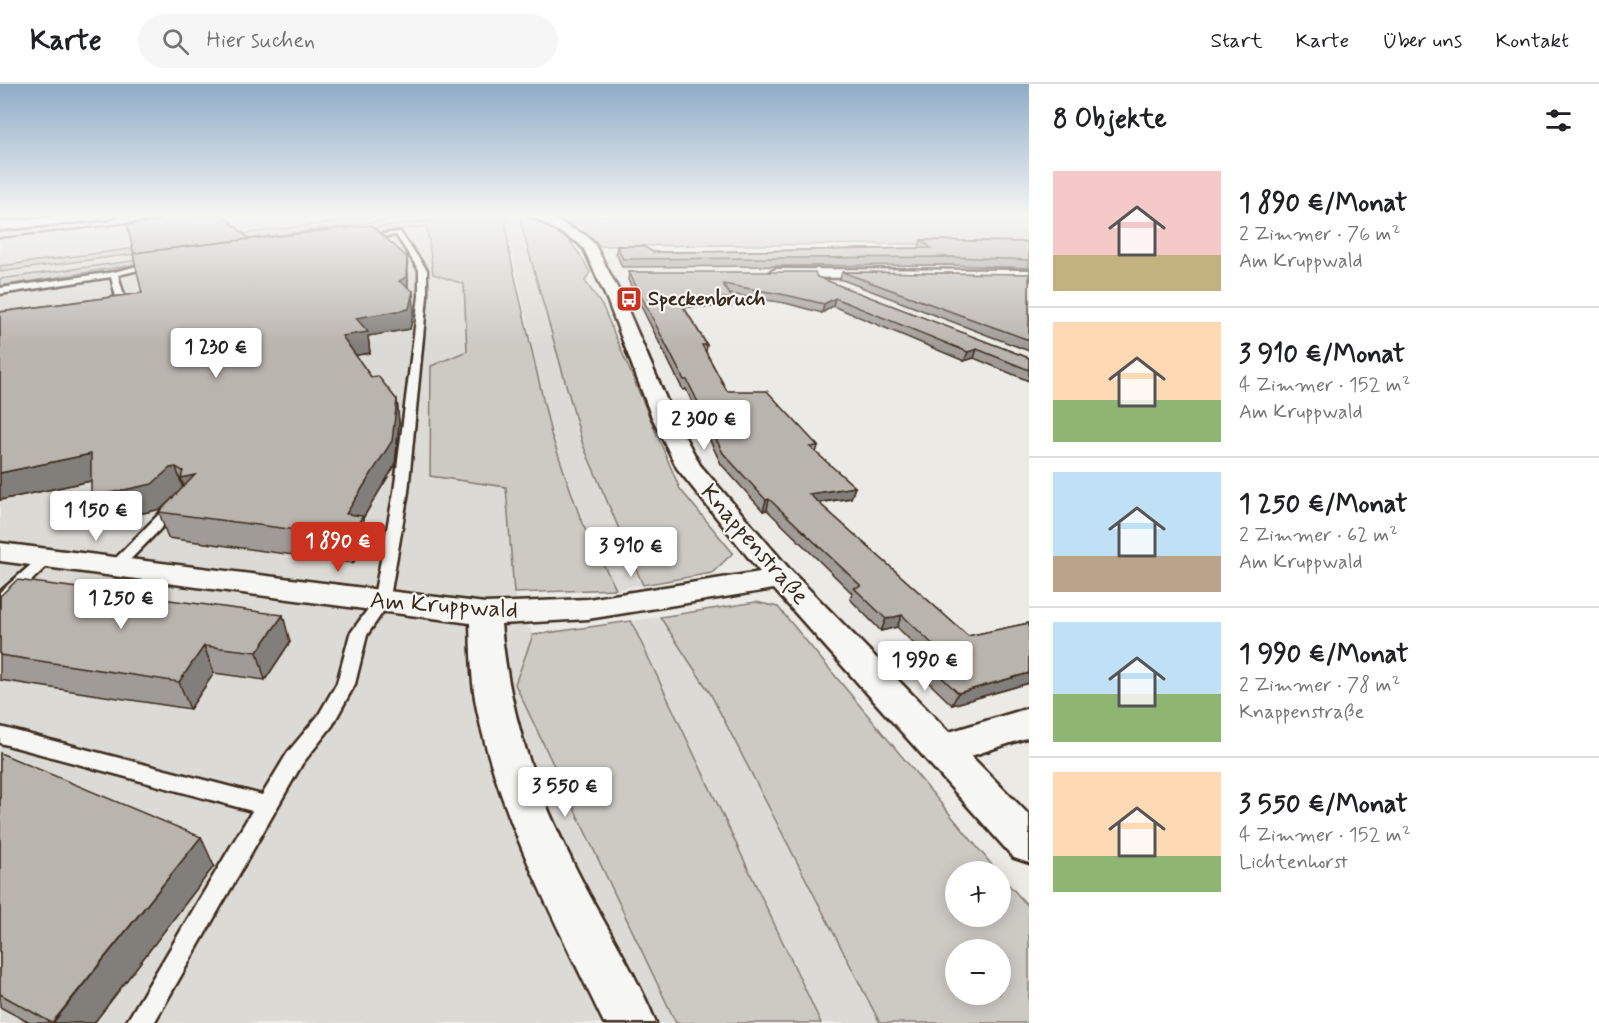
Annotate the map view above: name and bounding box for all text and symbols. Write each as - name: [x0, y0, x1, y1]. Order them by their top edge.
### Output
- search box: [138, 14, 558, 68]
- text: Karte: [30, 23, 102, 60]
- icon: search: [159, 25, 192, 58]
- text: Hier suchen: [207, 27, 315, 55]
- text: Start: [1211, 27, 1263, 55]
- text: Karte: [1296, 27, 1349, 55]
- text: Über uns: [1382, 27, 1462, 55]
- text: Kontakt: [1495, 27, 1569, 55]
- text: 8 Objekte: [1053, 103, 1167, 137]
- icon: filters: [1542, 104, 1575, 137]
- text: 1 890 €/Monat: [1239, 187, 1407, 221]
- icon: home: [1101, 195, 1173, 267]
- text: 2 Zimmer · 76 m²: [1239, 221, 1400, 248]
- text: Am Kruppwald: [1239, 248, 1363, 275]
- bus stop icon: Speckenbruch: [614, 284, 644, 314]
- place label: Speckenbruch: [648, 286, 766, 313]
- pin: 1 230 €: [161, 328, 271, 379]
- text: 1 230 €: [185, 334, 247, 361]
- text: 3 910 €/Monat: [1239, 338, 1405, 372]
- icon: home: [1101, 346, 1173, 418]
- text: 4 Zimmer · 152 m²: [1239, 372, 1411, 399]
- text: Am Kruppwald: [1239, 399, 1363, 426]
- pin: 2 300 €: [649, 400, 759, 451]
- text: 2 300 €: [671, 406, 737, 433]
- street label: Knappenstraße: [693, 478, 815, 612]
- text: 1 250 €/Monat: [1239, 488, 1408, 522]
- pin: 1 150 €: [41, 491, 151, 542]
- icon: home: [1101, 496, 1173, 568]
- text: 1 150 €: [64, 497, 128, 524]
- pin: 1 890 €: [283, 522, 393, 573]
- text: 2 Zimmer · 62 m²: [1239, 522, 1398, 549]
- pin: 3 910 €: [576, 527, 686, 578]
- text: 1 890 €: [305, 528, 371, 555]
- text: 3 910 €: [599, 533, 663, 560]
- text: Am Kruppwald: [1239, 549, 1363, 576]
- pin: 1 250 €: [66, 579, 176, 630]
- text: 1 250 €: [88, 585, 154, 612]
- street label: Am Kruppwald: [369, 585, 519, 627]
- text: 1 990 €/Monat: [1239, 638, 1409, 672]
- pin: 1 990 €: [870, 641, 980, 692]
- icon: home: [1101, 646, 1173, 718]
- text: 1 990 €: [892, 647, 958, 674]
- text: 2 Zimmer · 78 m²: [1239, 672, 1400, 699]
- text: Knappenstraße: [1239, 699, 1364, 726]
- pin: 3 550 €: [510, 767, 620, 818]
- text: 3 550 €: [532, 773, 598, 800]
- text: 3 550 €/Monat: [1239, 788, 1408, 822]
- icon: home: [1101, 796, 1173, 868]
- text: 4 Zimmer · 152 m²: [1239, 822, 1411, 849]
- text: Lichtenhorst: [1239, 849, 1348, 876]
- map controls: [945, 861, 1011, 1005]
- button: +: [945, 861, 1011, 927]
- button: −: [945, 939, 1011, 1005]

